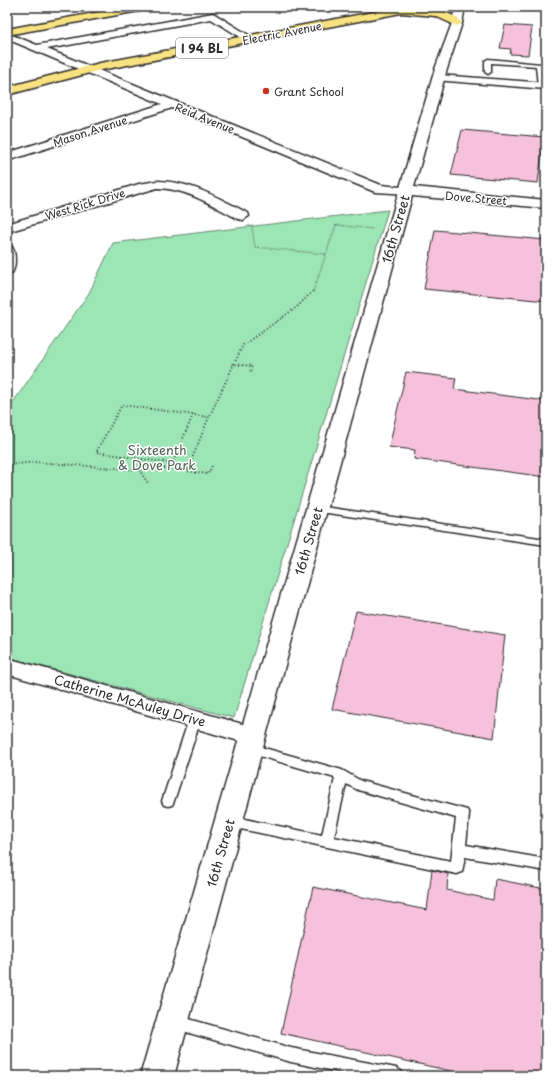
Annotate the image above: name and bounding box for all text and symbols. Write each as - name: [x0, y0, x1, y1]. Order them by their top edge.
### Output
- street label: Electric Avenue: [241, 17, 323, 49]
- road number: I 94 BL: [176, 38, 228, 58]
- place label: Grant School: [274, 83, 344, 100]
- marker: Grant School: [261, 86, 271, 96]
- street label: Reid Avenue: [173, 98, 237, 138]
- street label: Mason Avenue: [51, 111, 129, 151]
- street label: West Rick Drive: [43, 184, 127, 224]
- street label: Dove Street: [444, 187, 508, 209]
- street label: 16th Street: [376, 193, 414, 265]
- park label: Sixteenth & Dove Park: [118, 440, 196, 474]
- street label: 16th Street: [289, 505, 327, 577]
- street label: Catherine McAuley Drive: [52, 669, 208, 731]
- street label: 16th Street: [201, 817, 239, 889]

